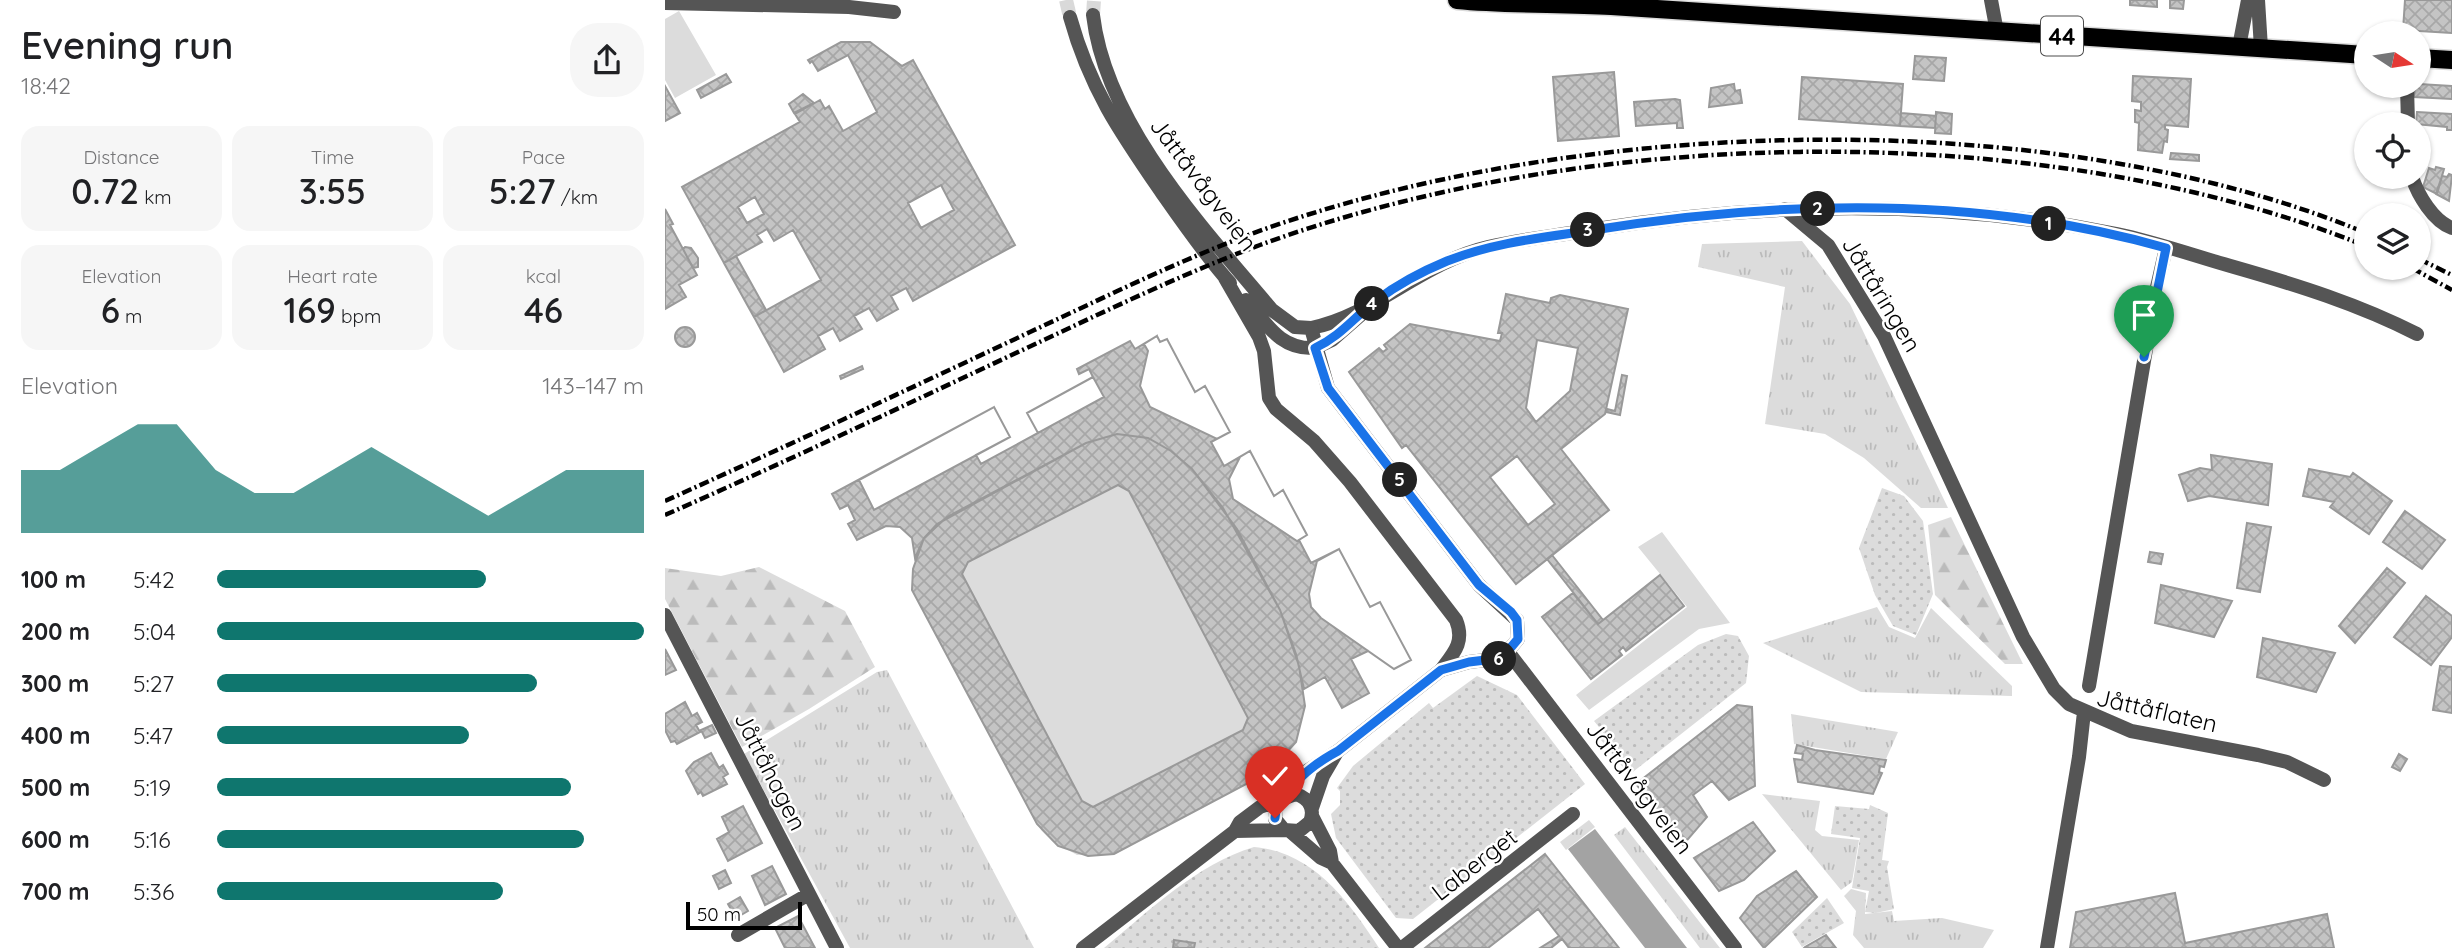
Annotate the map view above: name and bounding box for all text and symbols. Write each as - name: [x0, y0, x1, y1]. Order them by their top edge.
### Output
- road number: 44: [2041, 17, 2083, 56]
- text: Evening run: [21, 21, 234, 69]
- north arrow: [2354, 21, 2431, 98]
- map controls: [2354, 21, 2431, 280]
- button: share: [570, 23, 644, 97]
- text: 18:42: [21, 71, 71, 100]
- street label: Jåttåvågveien: [1144, 111, 1264, 257]
- button: locate: [2354, 112, 2431, 189]
- text: Distance: [83, 145, 160, 169]
- text: Time: [311, 145, 354, 169]
- text: Pace: [522, 145, 565, 169]
- text: 0.72: [71, 169, 139, 213]
- text: 3:55: [299, 169, 366, 213]
- text: 5:27: [489, 169, 556, 213]
- text: km: [139, 185, 172, 209]
- text: /km: [556, 185, 598, 209]
- pin: 2: [1801, 192, 1835, 227]
- text: 2: [1812, 196, 1823, 220]
- button: layers: [2354, 203, 2431, 280]
- pin: 1: [2031, 206, 2067, 242]
- text: 1: [2045, 211, 2052, 235]
- pin: 3: [1571, 212, 1605, 247]
- text: 3: [1582, 217, 1593, 241]
- street label: Jåttåringen: [1836, 231, 1928, 357]
- text: Elevation: [81, 264, 162, 288]
- text: Heart rate: [287, 264, 378, 288]
- text: kcal: [526, 264, 561, 288]
- pin: [2114, 285, 2174, 357]
- pin: 4: [1355, 286, 1389, 322]
- text: 6: [101, 288, 120, 332]
- text: 169: [284, 288, 336, 332]
- text: 46: [524, 288, 563, 332]
- text: 4: [1366, 291, 1377, 315]
- icon: arrive: [2125, 296, 2163, 334]
- text: m: [120, 304, 142, 328]
- text: bpm: [336, 304, 381, 328]
- text: Elevation: [21, 371, 118, 400]
- text: 143–147 m: [542, 371, 644, 400]
- pin: 5: [1383, 462, 1417, 498]
- text: 5: [1394, 467, 1405, 491]
- text: 100 m: [21, 565, 86, 594]
- text: 5:42: [133, 565, 175, 594]
- text: 200 m: [21, 617, 90, 646]
- text: 5:04: [133, 617, 176, 646]
- pin: 6: [1481, 642, 1517, 676]
- text: 6: [1493, 646, 1504, 670]
- text: 300 m: [21, 669, 89, 698]
- text: 5:27: [133, 669, 174, 698]
- street label: Jåttåflaten: [2094, 682, 2220, 738]
- street label: Jåttåhagen: [728, 707, 814, 835]
- street label: Jåttåvågveien: [1580, 714, 1700, 860]
- text: 400 m: [21, 721, 90, 750]
- text: 5:47: [133, 721, 173, 750]
- pin: [1245, 746, 1305, 818]
- icon: check: [1256, 757, 1294, 795]
- text: 500 m: [21, 773, 90, 802]
- text: 5:19: [133, 773, 171, 802]
- street label: Laberget: [1425, 821, 1523, 907]
- text: 600 m: [21, 825, 90, 854]
- text: 5:16: [133, 825, 171, 854]
- text: 700 m: [21, 877, 90, 906]
- text: 5:36: [133, 877, 174, 906]
- scale bar: [686, 899, 801, 931]
- text: 50 m: [697, 902, 741, 926]

